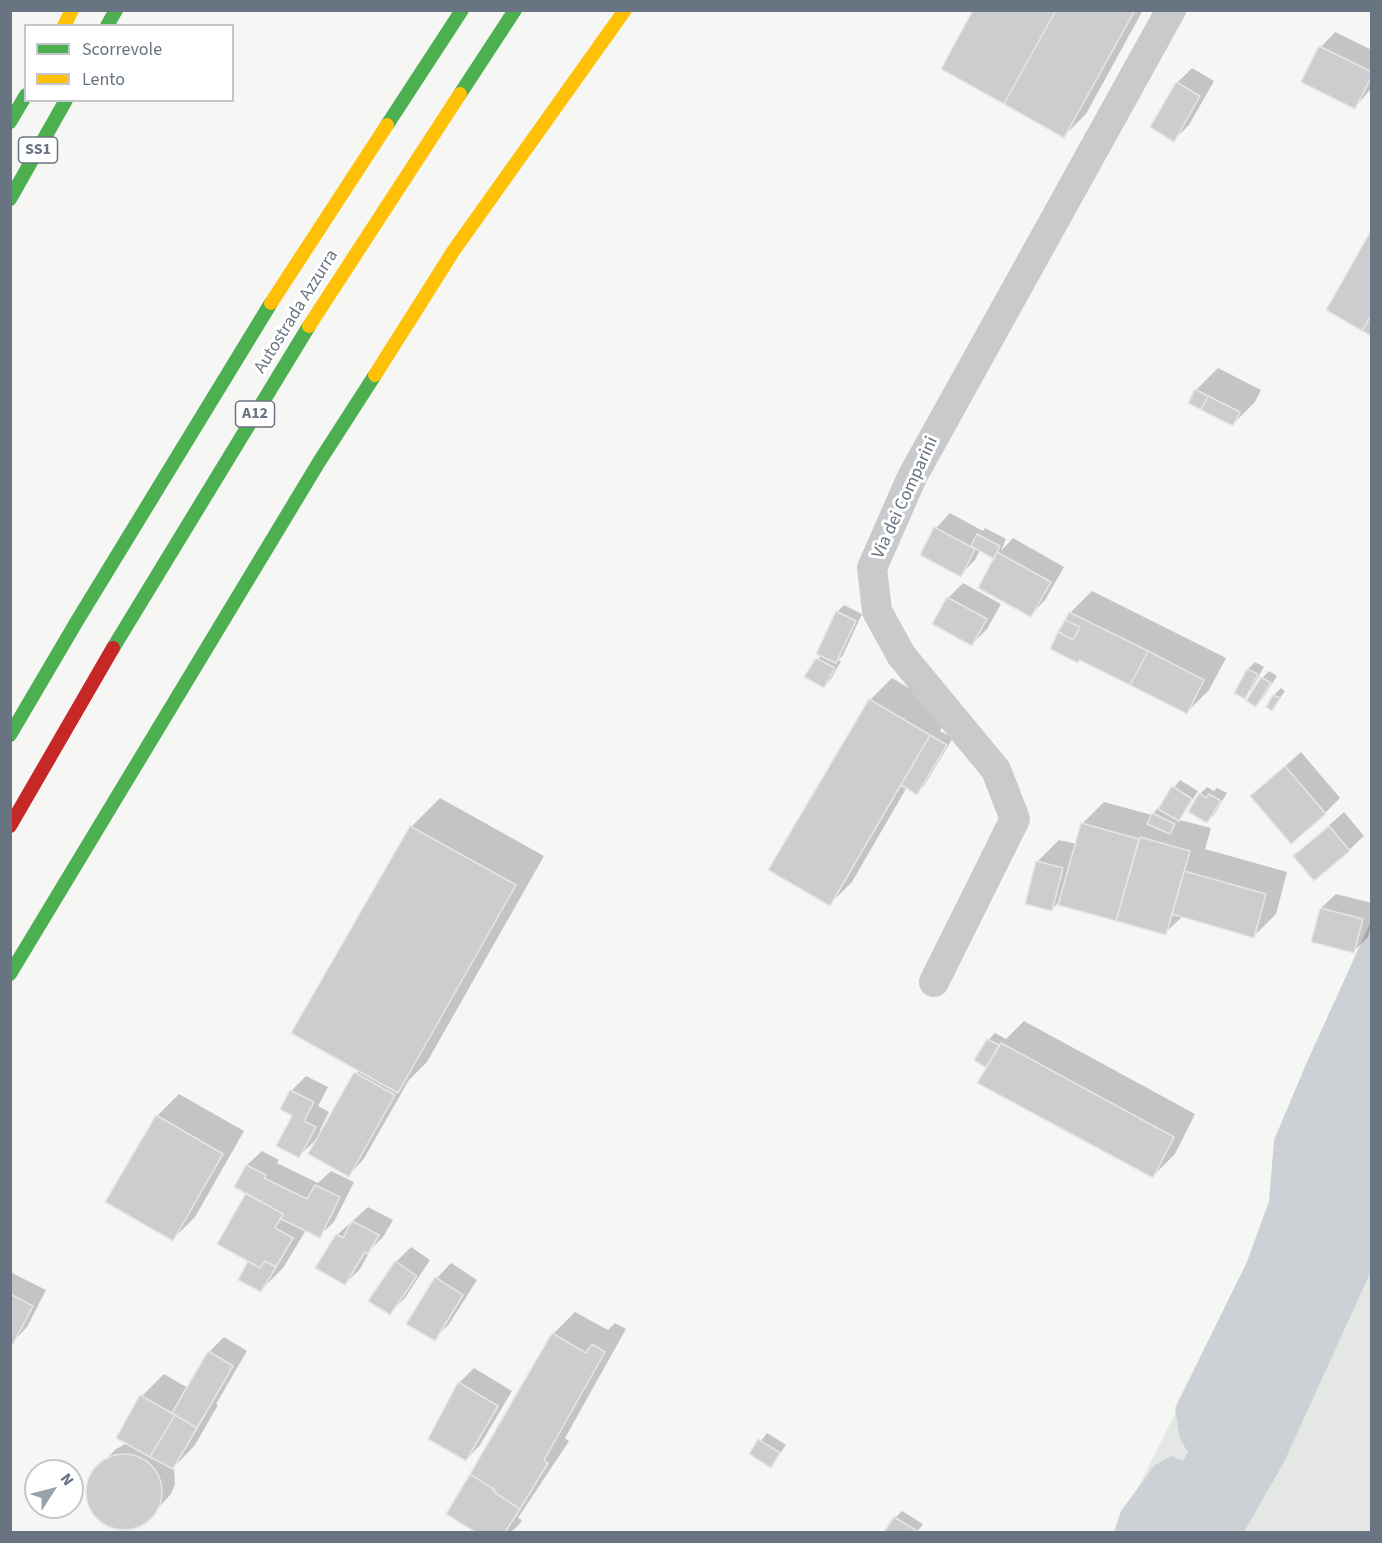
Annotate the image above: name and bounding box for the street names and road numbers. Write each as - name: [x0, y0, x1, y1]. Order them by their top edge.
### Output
- road number: SS1: [18, 137, 57, 163]
- street label: Autostrada Azzurra: [250, 246, 344, 378]
- road number: A12: [236, 401, 274, 427]
- street label: Via dei Comparini: [868, 434, 944, 562]

